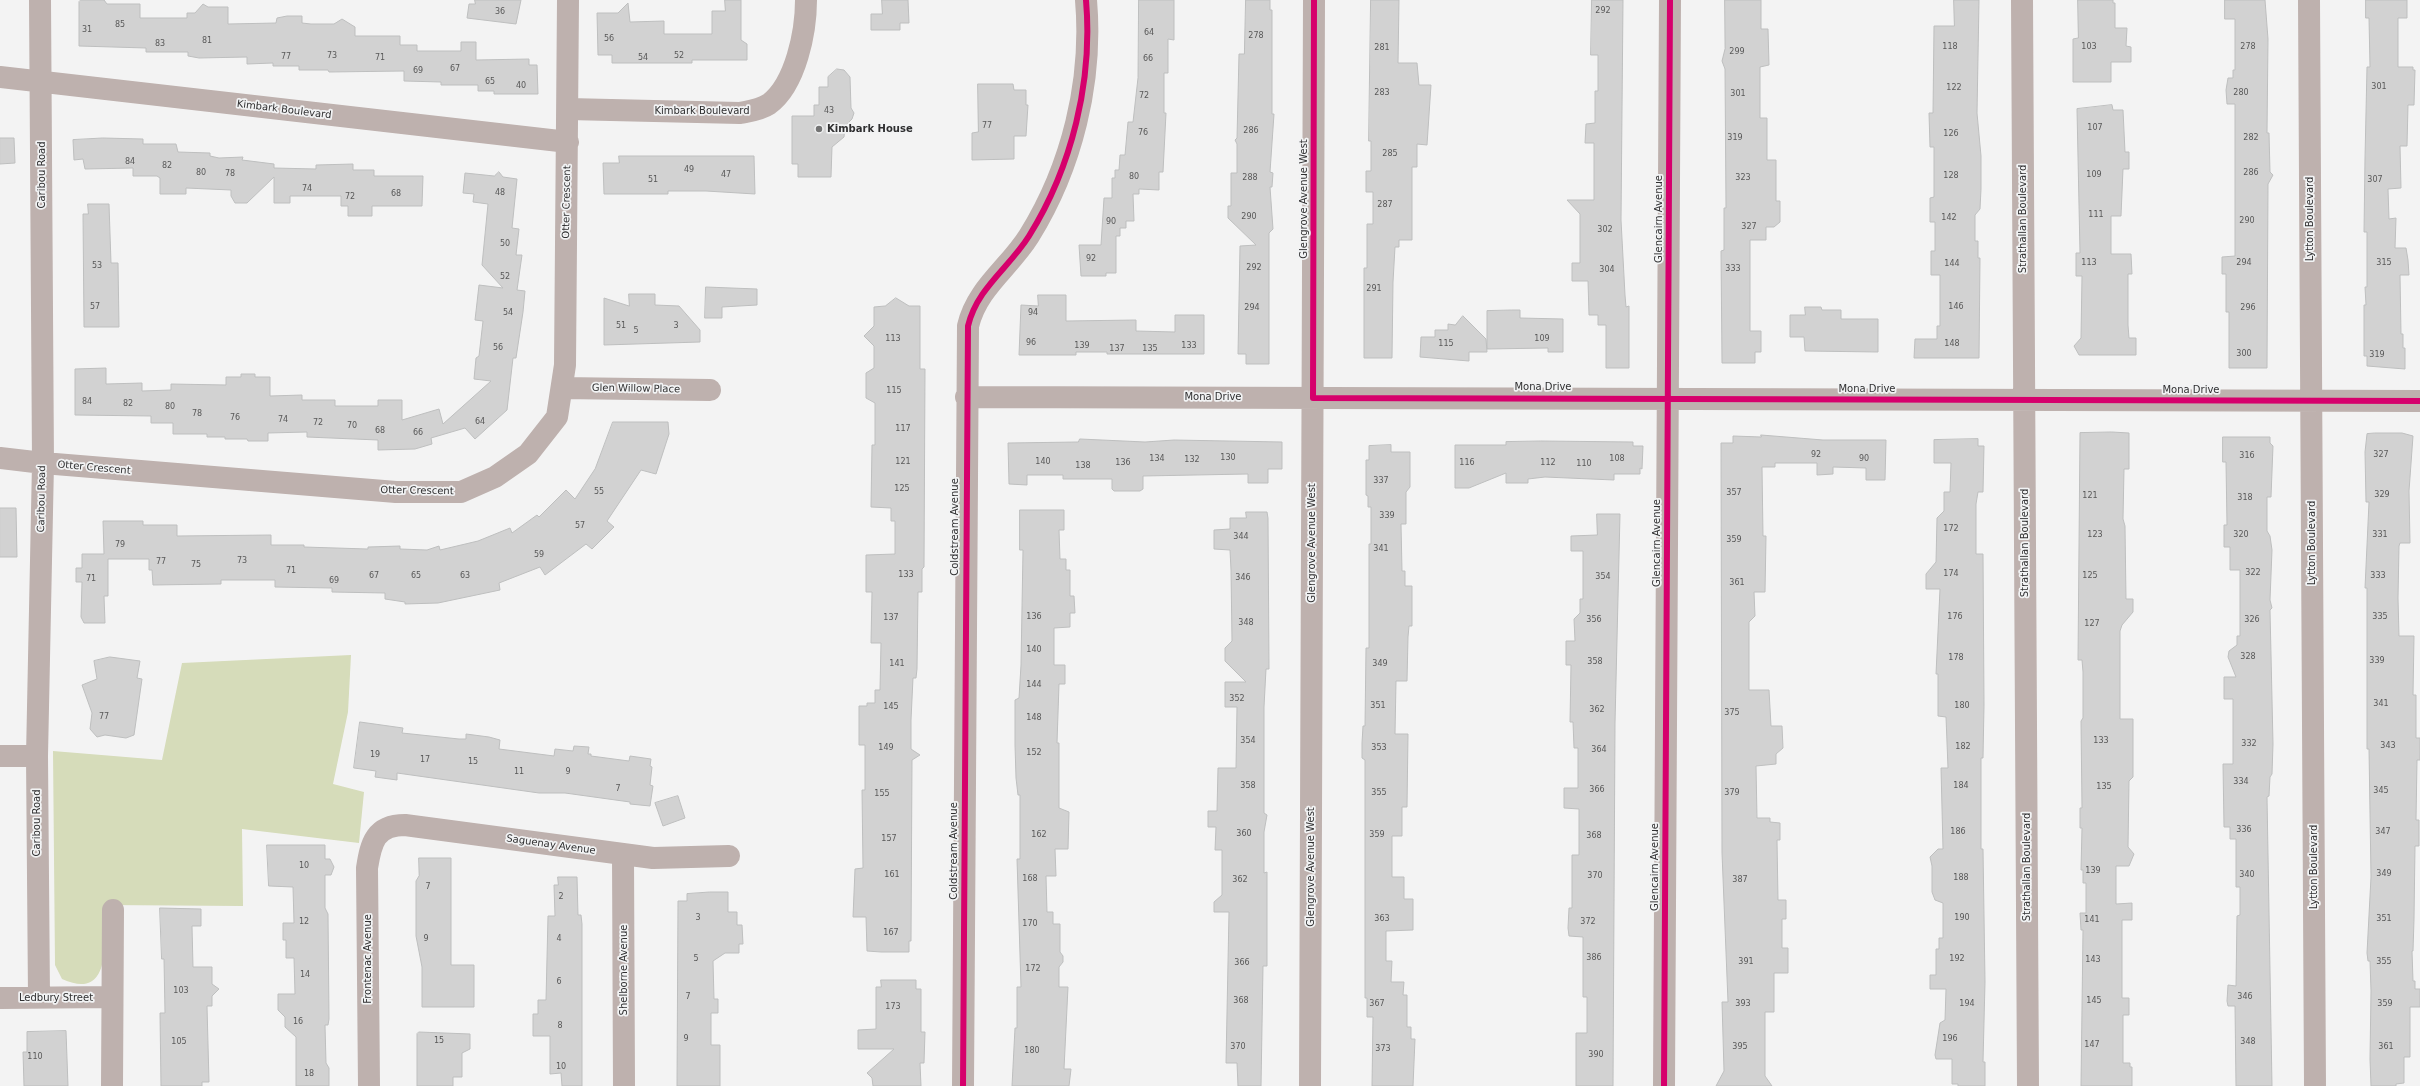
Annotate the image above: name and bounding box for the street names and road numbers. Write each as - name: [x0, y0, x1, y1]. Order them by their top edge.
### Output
- street label: Kimbark Boulevard: [236, 98, 332, 122]
- street label: Kimbark Boulevard: [654, 105, 750, 117]
- street label: Glengrove Avenue West: [1298, 139, 1310, 259]
- street label: Caribou Road: [36, 141, 48, 209]
- street label: Otter Crescent: [560, 165, 574, 239]
- street label: Strathallan Boulevard: [2017, 165, 2029, 273]
- street label: Glencairn Avenue: [1653, 175, 1665, 263]
- street label: Lytton Boulevard: [2304, 177, 2316, 261]
- street label: Mona Drive: [1514, 381, 1572, 393]
- street label: Glen Willow Place: [592, 382, 680, 396]
- street label: Mona Drive: [1838, 383, 1896, 395]
- street label: Mona Drive: [2162, 384, 2220, 396]
- street label: Mona Drive: [1184, 391, 1242, 403]
- street label: Otter Crescent: [57, 459, 131, 477]
- street label: Caribou Road: [35, 465, 49, 533]
- street label: Coldstream Avenue: [949, 478, 961, 576]
- street label: Glengrove Avenue West: [1306, 483, 1318, 603]
- street label: Otter Crescent: [380, 484, 454, 498]
- street label: Strathallan Boulevard: [2019, 489, 2031, 597]
- street label: Glencairn Avenue: [1651, 499, 1663, 587]
- street label: Lytton Boulevard: [2306, 501, 2318, 585]
- street label: Caribou Road: [31, 789, 43, 857]
- street label: Coldstream Avenue: [948, 802, 960, 900]
- street label: Glengrove Avenue West: [1305, 807, 1317, 927]
- street label: Strathallan Boulevard: [2021, 813, 2033, 921]
- street label: Glencairn Avenue: [1649, 823, 1661, 911]
- street label: Lytton Boulevard: [2308, 825, 2320, 909]
- street label: Saguenay Avenue: [506, 833, 596, 857]
- street label: Frontenac Avenue: [362, 914, 374, 1004]
- street label: Shelborne Avenue: [618, 925, 630, 1015]
- street label: Ledbury Street: [19, 992, 93, 1004]

